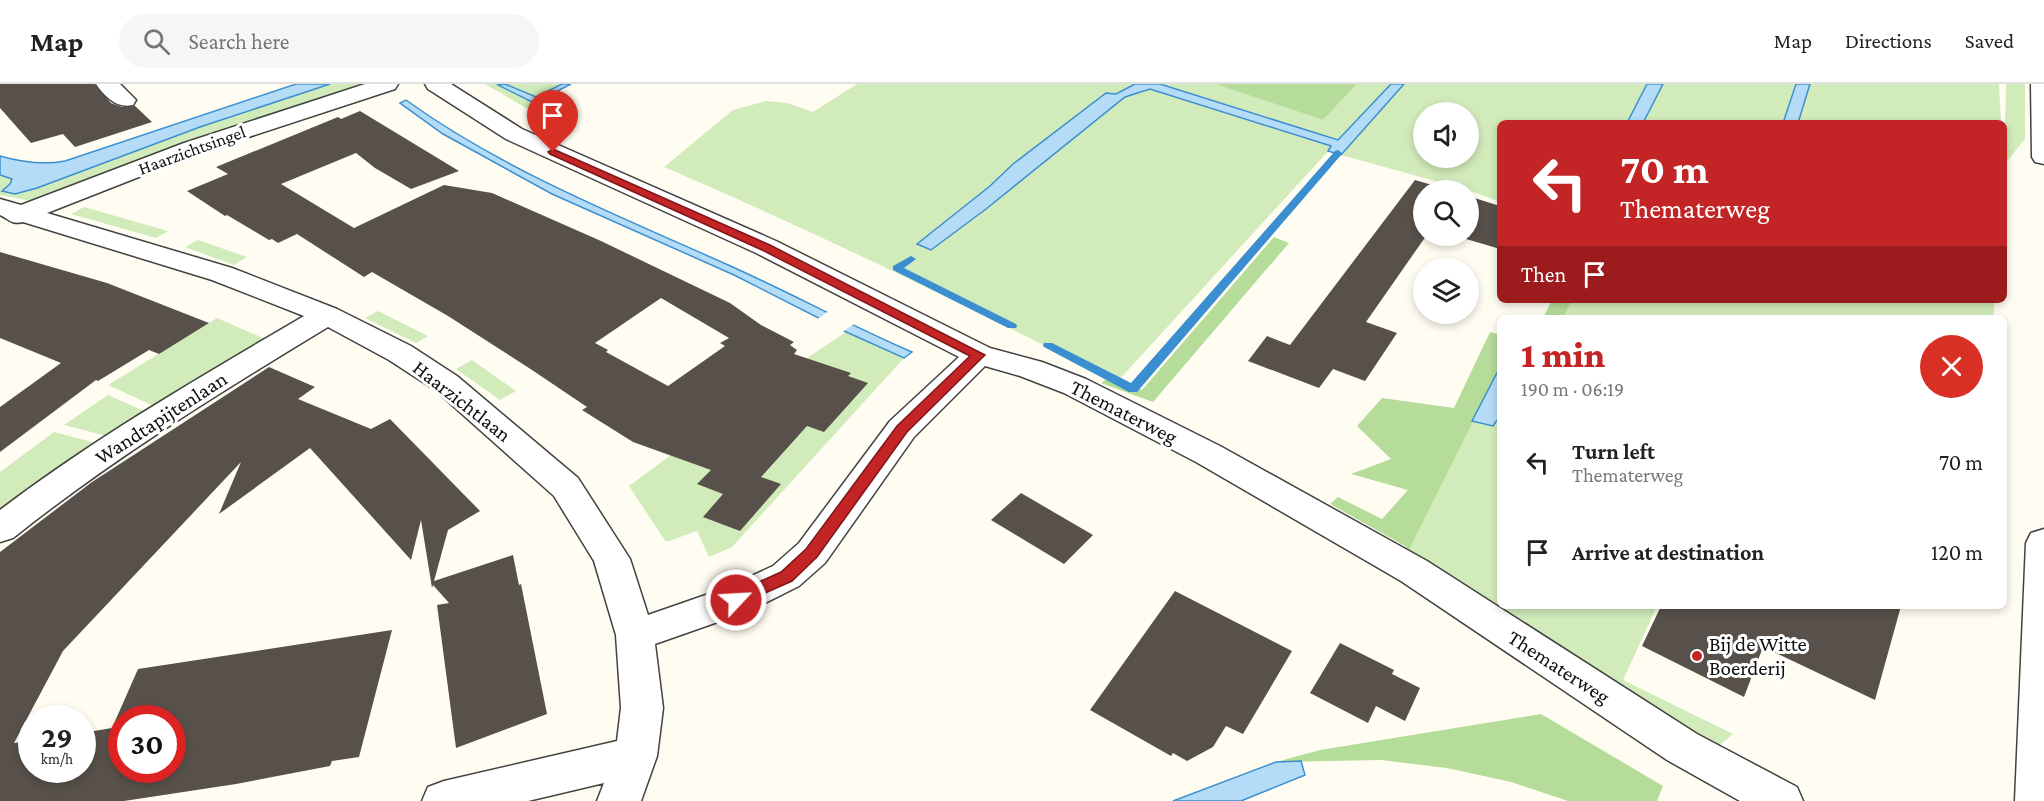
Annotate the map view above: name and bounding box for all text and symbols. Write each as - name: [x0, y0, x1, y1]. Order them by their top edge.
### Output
- search box: [119, 14, 539, 68]
- icon: search: [140, 25, 173, 58]
- text: Map: [30, 26, 83, 57]
- text: Search here: [188, 29, 289, 54]
- text: Map: [1774, 29, 1812, 53]
- text: Directions: [1845, 29, 1932, 53]
- text: Saved: [1965, 29, 2014, 53]
- pin: [527, 90, 578, 152]
- icon: arrive: [536, 99, 569, 132]
- map controls: [1413, 102, 1479, 324]
- button: sound: [1413, 102, 1479, 168]
- street label: Haarzichtsingel: [136, 121, 249, 179]
- icon: left: [1521, 144, 1599, 222]
- text: 70 m: [1620, 145, 1709, 192]
- button: search: [1413, 180, 1479, 246]
- text: Thematerweg: [1620, 194, 1770, 224]
- button: layers: [1413, 258, 1479, 324]
- icon: arrive: [1578, 258, 1611, 291]
- text: Then: [1521, 262, 1566, 287]
- text: 1 min: [1521, 335, 1605, 375]
- button: close: [1920, 335, 1983, 398]
- street label: Haarzichtlaan: [408, 355, 516, 447]
- street label: Wandtapijtenlaan: [91, 366, 231, 470]
- street label: Thematerweg: [1067, 375, 1181, 449]
- text: 190 m · 06:19: [1521, 378, 1624, 400]
- text: Turn left: [1572, 439, 1655, 464]
- icon: left: [1521, 446, 1554, 479]
- text: 70 m: [1939, 450, 1983, 475]
- text: Thematerweg: [1572, 464, 1683, 486]
- icon: arrive: [1521, 536, 1554, 569]
- text: Arrive at destination: [1572, 540, 1764, 565]
- text: 120 m: [1931, 540, 1983, 565]
- position arrow: [704, 568, 768, 632]
- street label: Thematerweg: [1504, 625, 1614, 709]
- place label: Bij de Witte Boerderij: [1709, 632, 1807, 680]
- marker: Bij de Witte Boerderij: [1690, 649, 1704, 663]
- speed limit sign: 30: [108, 705, 186, 783]
- text: 29: [41, 720, 73, 753]
- text: km/h: [41, 751, 73, 767]

